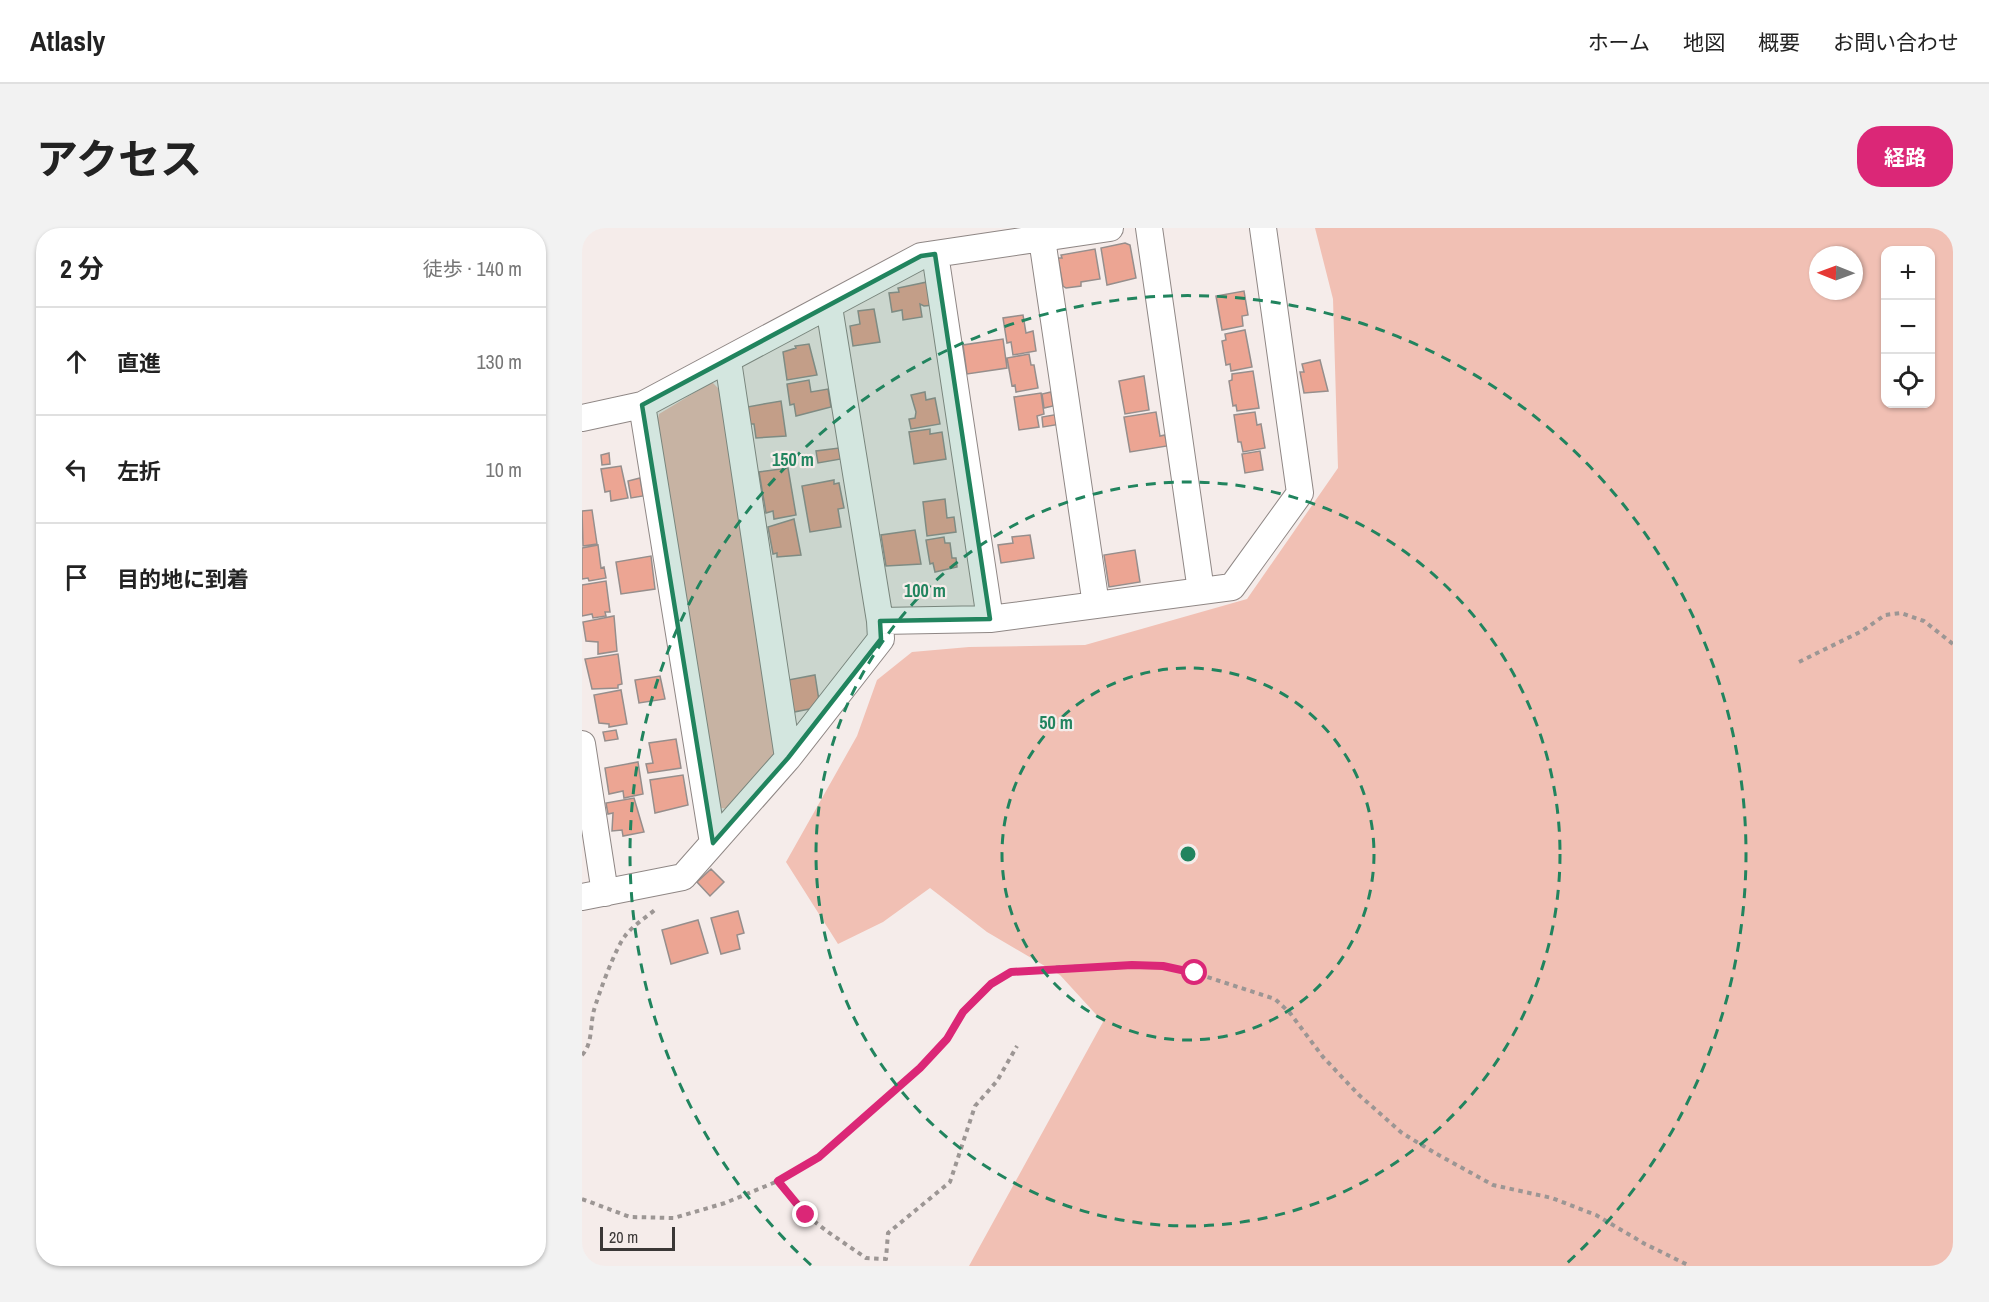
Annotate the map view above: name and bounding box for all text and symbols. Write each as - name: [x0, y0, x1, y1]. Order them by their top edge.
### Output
- text: Atlasly: [30, 22, 105, 60]
- text: ホーム: [1588, 28, 1650, 57]
- text: 地図: [1683, 28, 1725, 57]
- text: 概要: [1758, 28, 1800, 57]
- text: お問い合わせ: [1833, 28, 1959, 57]
- button: 経路: [1857, 126, 1953, 187]
- text: アクセス: [36, 131, 202, 187]
- north arrow: [1809, 246, 1863, 300]
- map controls: [1881, 246, 1935, 408]
- button: +: [1881, 246, 1935, 300]
- text: 2 分: [60, 251, 104, 286]
- text: 徒歩 · 140 m: [423, 255, 522, 282]
- button: −: [1881, 300, 1935, 354]
- icon: ahead: [60, 345, 93, 378]
- text: 直進: [117, 348, 161, 378]
- text: 130 m: [476, 348, 522, 375]
- button: locate: [1881, 354, 1935, 408]
- text: 150 m: [772, 447, 814, 472]
- icon: left: [60, 453, 93, 486]
- text: 左折: [117, 456, 161, 486]
- text: 10 m: [486, 456, 522, 483]
- icon: arrive: [60, 561, 93, 594]
- text: 目的地に到着: [117, 564, 249, 594]
- text: 100 m: [904, 578, 946, 603]
- text: 50 m: [1039, 710, 1073, 735]
- centre of rings: [1178, 844, 1198, 864]
- route start: [1181, 959, 1207, 985]
- route end: [792, 1201, 818, 1227]
- scale bar: [600, 1224, 675, 1252]
- text: 20 m: [609, 1226, 638, 1248]

